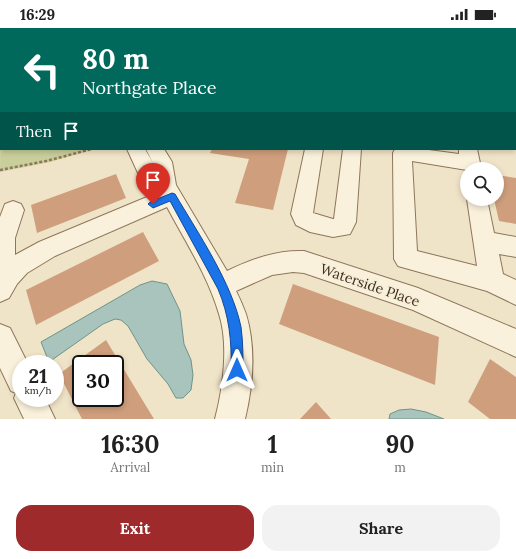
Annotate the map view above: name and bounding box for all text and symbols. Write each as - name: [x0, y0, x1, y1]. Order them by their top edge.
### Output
- text: 16:29: [20, 5, 55, 24]
- text: 80 m: [82, 41, 149, 77]
- icon: left: [16, 44, 68, 96]
- text: Northgate Place: [82, 76, 217, 99]
- icon: arrive: [60, 120, 82, 142]
- text: Then: [16, 122, 52, 141]
- map controls: [460, 162, 504, 206]
- button: search: [460, 162, 504, 206]
- pin: [136, 163, 170, 204]
- icon: arrive: [142, 169, 164, 191]
- street label: Waterside Place: [318, 260, 422, 311]
- position arrow: [216, 349, 258, 391]
- speed limit sign: 30: [72, 355, 124, 407]
- text: 21: [29, 363, 47, 388]
- text: km/h: [24, 384, 52, 397]
- text: 16:30: [101, 429, 160, 460]
- text: 1: [268, 429, 277, 460]
- text: 90: [386, 429, 415, 460]
- text: Arrival: [111, 459, 150, 476]
- text: min: [261, 459, 284, 476]
- text: m: [394, 459, 406, 476]
- button: Exit: [16, 505, 254, 551]
- button: Share: [262, 505, 500, 551]

